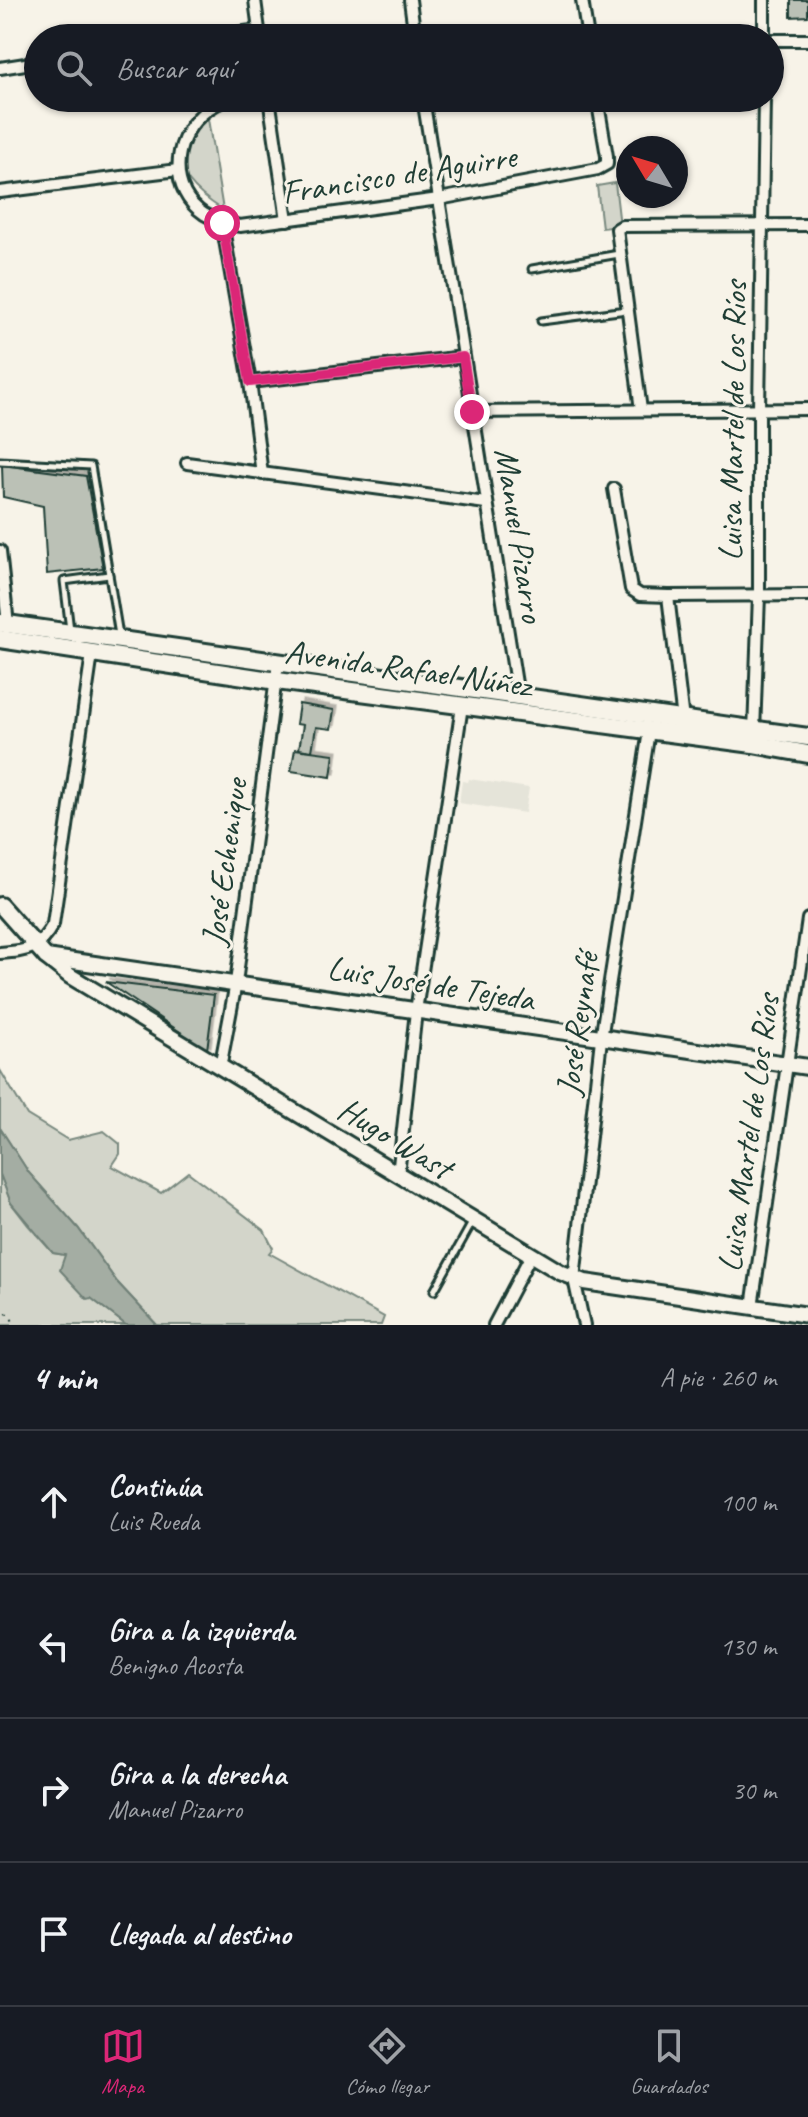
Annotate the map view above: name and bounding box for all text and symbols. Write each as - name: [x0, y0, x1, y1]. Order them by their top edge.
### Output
- search box: [24, 24, 784, 112]
- icon: search: [52, 46, 96, 90]
- text: Buscar aquí: [116, 49, 234, 87]
- street label: Francisco de Aguirre: [279, 134, 522, 214]
- north arrow: [616, 136, 688, 208]
- route start: [204, 205, 240, 241]
- street label: Luisa Martel de Los Ríos: [708, 277, 756, 561]
- route end: [454, 394, 490, 430]
- street label: Manuel Pizarro: [485, 445, 555, 627]
- street label: Avenida Rafael Núñez: [282, 629, 537, 707]
- street label: José Echenique: [191, 773, 257, 950]
- street label: Luis José de Tejeda: [325, 945, 539, 1021]
- street label: José Reynafé: [545, 945, 609, 1100]
- street label: Luisa Martel de Los Ríos: [707, 988, 789, 1274]
- street label: Hugo Wast: [330, 1087, 464, 1191]
- text: 4 min: [32, 1356, 97, 1399]
- text: A pie · 260 m: [660, 1361, 776, 1394]
- text: Continúa: [108, 1467, 201, 1505]
- icon: ahead: [32, 1480, 76, 1524]
- text: 100 m: [720, 1486, 776, 1519]
- text: Luis Rueda: [108, 1505, 199, 1538]
- text: Gira a la izquierda: [108, 1611, 294, 1649]
- icon: left: [32, 1624, 76, 1668]
- text: 130 m: [720, 1630, 776, 1663]
- text: Benigno Acosta: [108, 1649, 242, 1682]
- text: Gira a la derecha: [108, 1755, 286, 1793]
- icon: right: [32, 1768, 76, 1812]
- text: 30 m: [732, 1774, 776, 1807]
- text: Manuel Pizarro: [108, 1793, 242, 1826]
- icon: arrive: [32, 1912, 76, 1956]
- text: Llegada al destino: [108, 1915, 291, 1953]
- tab: Mapa: [101, 2024, 145, 2100]
- tab: Cómo llegar: [346, 2024, 429, 2100]
- tab: Guardados: [630, 2024, 707, 2100]

